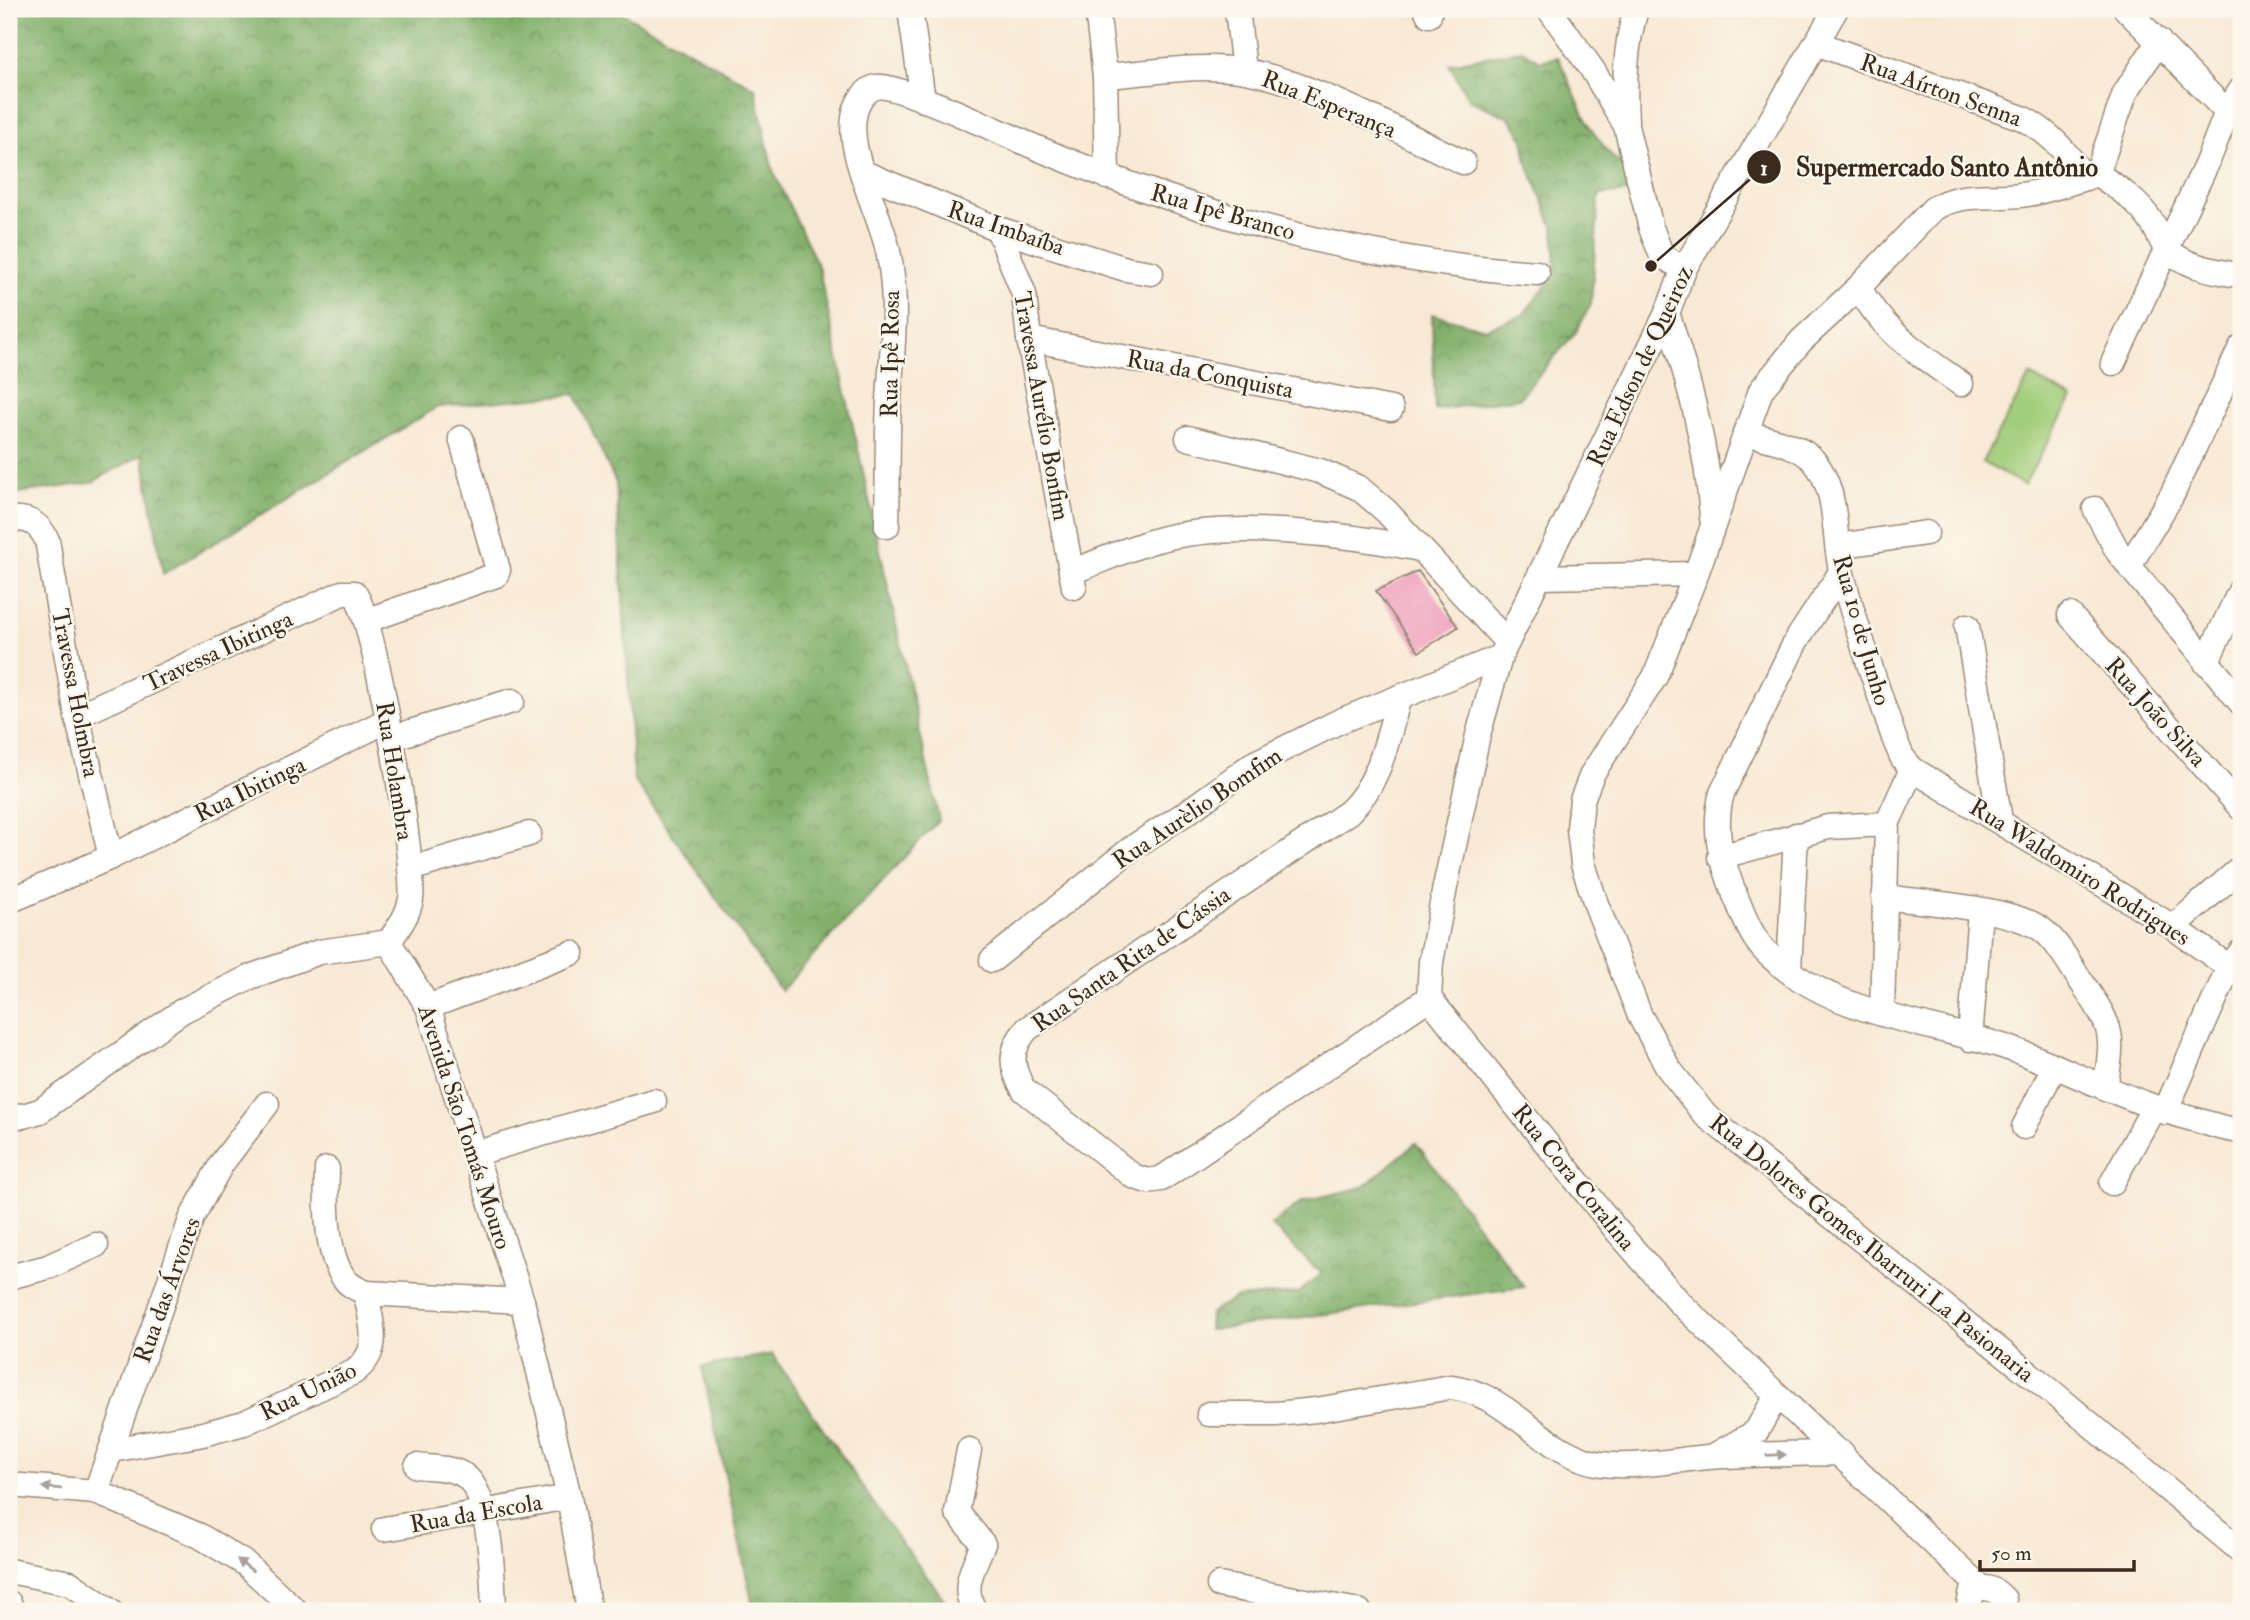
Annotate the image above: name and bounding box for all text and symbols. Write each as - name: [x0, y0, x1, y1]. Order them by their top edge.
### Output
- street label: Rua Aírton Senna: [1856, 47, 2027, 134]
- street label: Rua Esperança: [1257, 63, 1402, 146]
- callout: Supermercado Santo Antônio: [1747, 144, 2112, 191]
- text: Supermercado Santo Antônio: [1796, 152, 2099, 185]
- text: 1: [1760, 155, 1768, 182]
- street label: Rua Ipê Branco: [1147, 177, 1299, 248]
- street label: Rua Imbaíba: [943, 194, 1070, 263]
- street label: Rua Edson de Queiroz: [1580, 260, 1701, 472]
- street label: Rua Ipê Rosa: [874, 289, 907, 418]
- street label: Travessa Aurélio Bonfim: [1006, 289, 1077, 523]
- street label: Rua da Conquista: [1124, 343, 1297, 406]
- street label: Rua 10 de Junho: [1825, 551, 1898, 709]
- street label: Travessa Ibitinga: [139, 603, 299, 700]
- street label: Travessa Holmbra: [44, 606, 107, 781]
- street label: Rua João Silva: [2098, 651, 2214, 775]
- street label: Rua Holambra: [368, 699, 421, 844]
- street label: Rua Aurèlio Bomfim: [1107, 740, 1288, 876]
- street label: Rua Ibitinga: [189, 749, 312, 830]
- street label: Rua Waldomiro Rodrigues: [1964, 792, 2196, 953]
- street label: Rua Santa Rita de Cássia: [1026, 879, 1238, 1040]
- street label: Avenida São Tomás Mouro: [410, 1000, 519, 1253]
- street label: Rua Cora Coralina: [1505, 1098, 1643, 1258]
- street label: Rua Dolores Gomes Ibarruri La Pasionaria: [1703, 1107, 2042, 1390]
- street label: Rua das Árvores: [126, 1213, 208, 1367]
- street label: Rua União: [255, 1355, 362, 1428]
- one-way arrow: [1766, 1449, 1788, 1461]
- one-way arrow: [41, 1482, 63, 1493]
- street label: Rua da Escola: [408, 1486, 546, 1540]
- scale bar: [1980, 1529, 2134, 1573]
- text: 50 m: [1991, 1540, 2032, 1567]
- one-way arrow: [237, 1558, 255, 1573]

